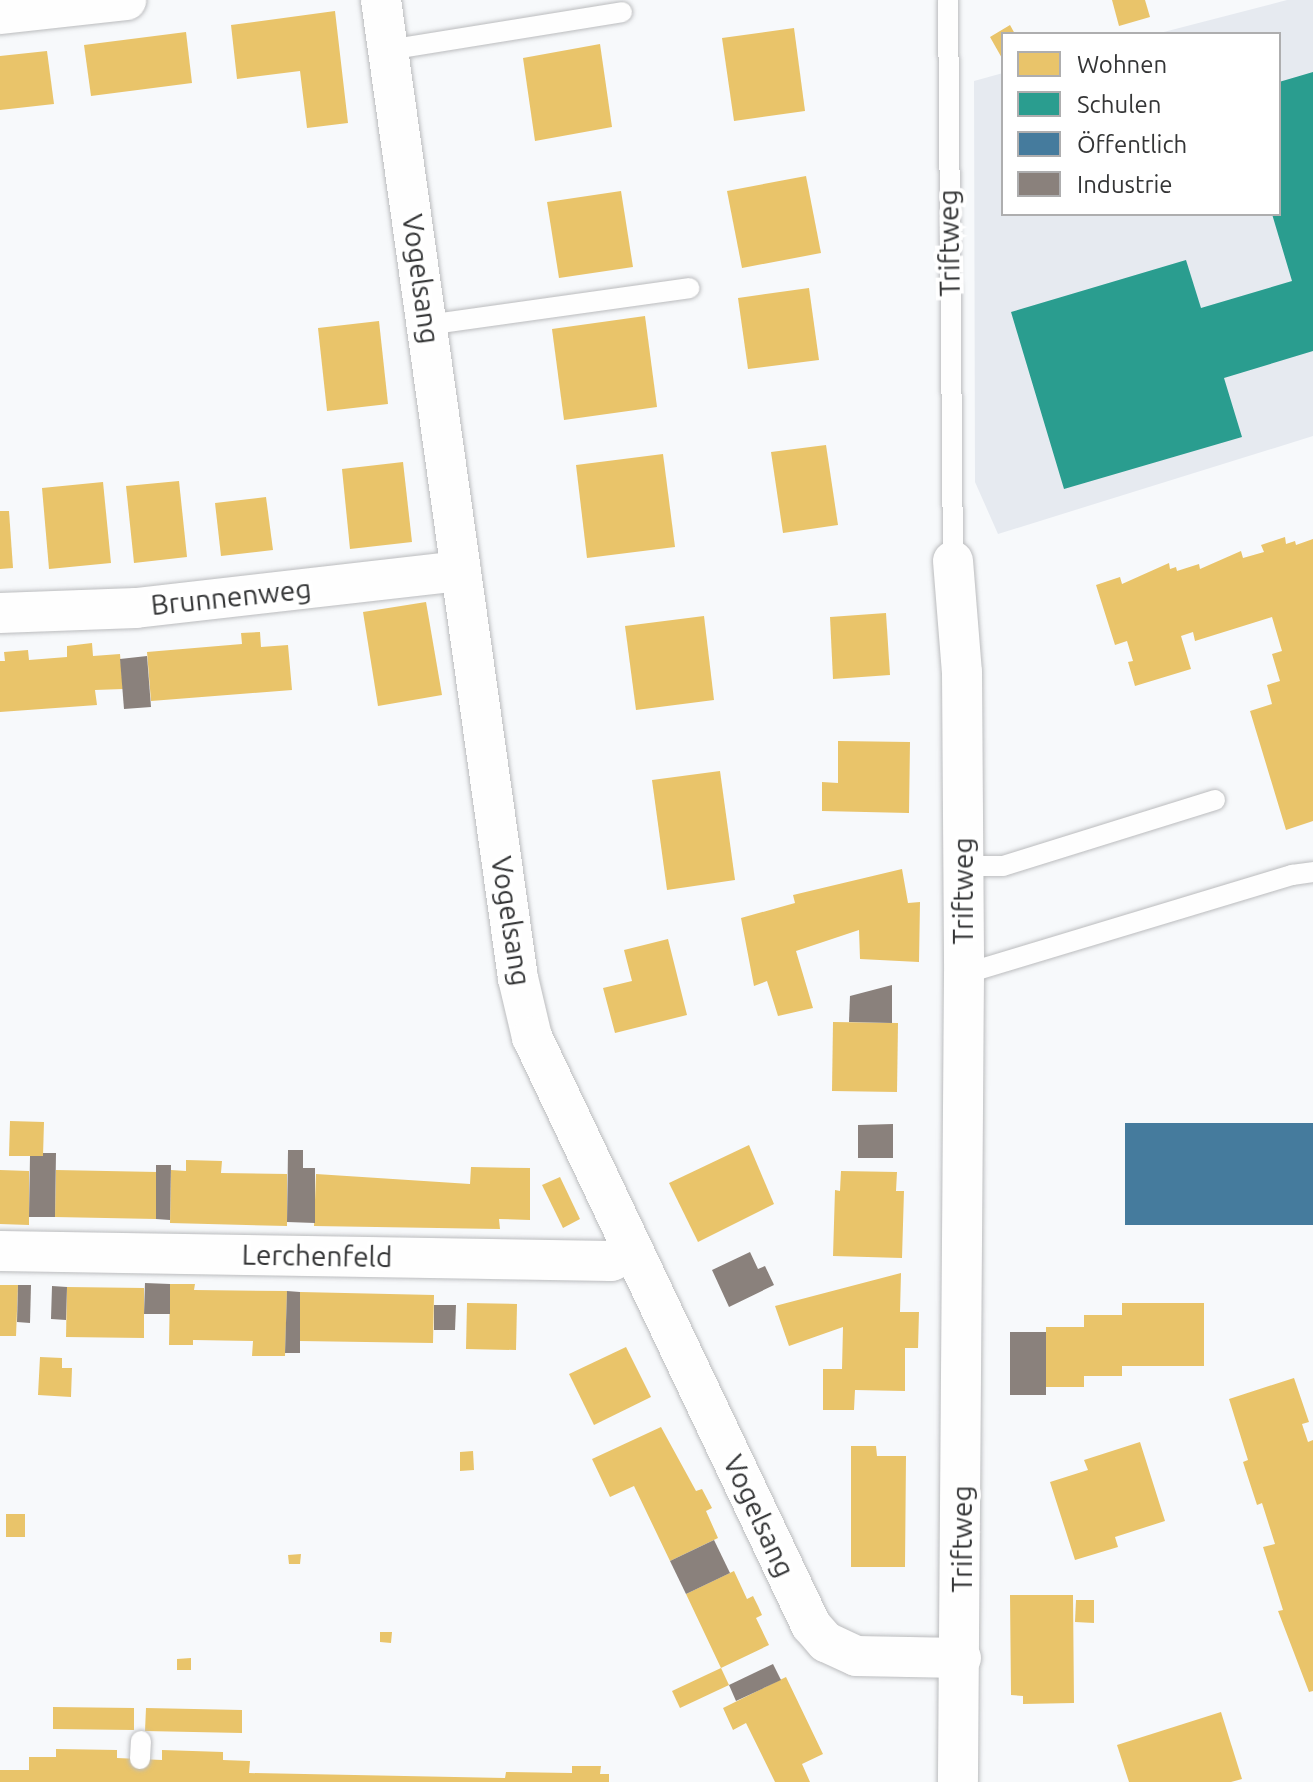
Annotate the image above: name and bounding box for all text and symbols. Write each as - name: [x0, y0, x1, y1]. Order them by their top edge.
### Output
- legend: [1001, 32, 1281, 216]
- text: Wohnen: [1077, 51, 1167, 78]
- text: Schulen: [1077, 91, 1161, 118]
- text: Öffentlich: [1077, 131, 1187, 158]
- text: Industrie: [1077, 171, 1173, 198]
- street label: Triftweg: [931, 189, 967, 297]
- street label: Vogelsang: [395, 212, 447, 346]
- street label: Brunnenweg: [149, 572, 313, 622]
- street label: Triftweg: [946, 838, 980, 944]
- street label: Vogelsang: [484, 854, 538, 988]
- street label: Lerchenfeld: [241, 1238, 393, 1274]
- street label: Vogelsang: [716, 1450, 802, 1582]
- street label: Triftweg: [945, 1486, 979, 1592]

